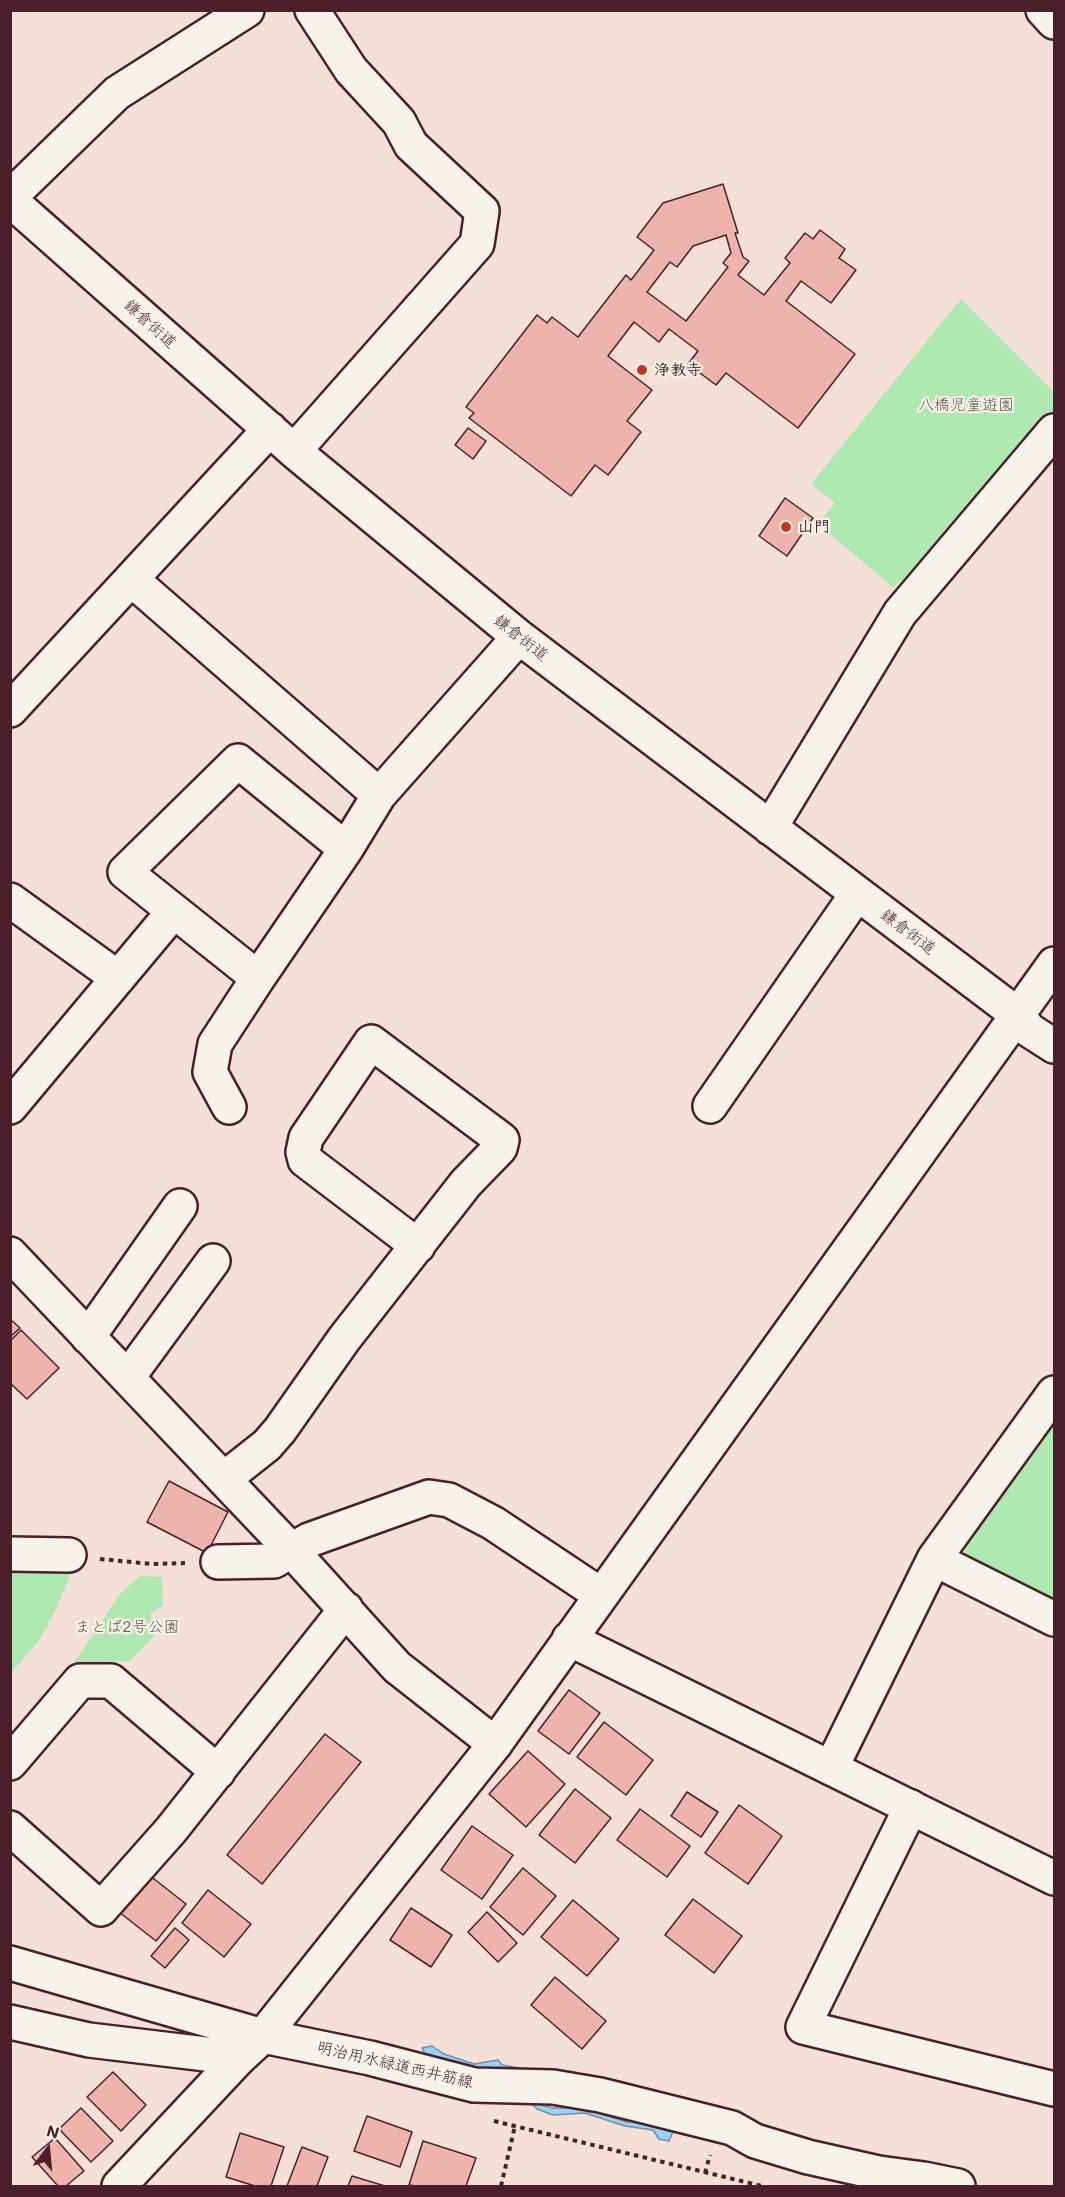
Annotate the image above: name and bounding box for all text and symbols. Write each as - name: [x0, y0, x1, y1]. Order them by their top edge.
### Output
- street label: 鎌倉街道: [120, 295, 180, 353]
- place label: 浄教寺: [654, 360, 702, 380]
- marker: 浄教寺: [635, 363, 649, 377]
- park label: 八橋児童遊園: [918, 395, 1014, 415]
- place label: 山門: [798, 517, 830, 537]
- marker: 山門: [779, 520, 793, 534]
- street label: 鎌倉街道: [490, 611, 552, 665]
- street label: 鎌倉街道: [877, 905, 939, 959]
- park label: まとば2号公園: [75, 1617, 179, 1637]
- street label: 明治用水緑道西井筋線: [315, 2038, 475, 2092]
- north arrow: [18, 2119, 78, 2179]
- text: N: [44, 2119, 62, 2143]

